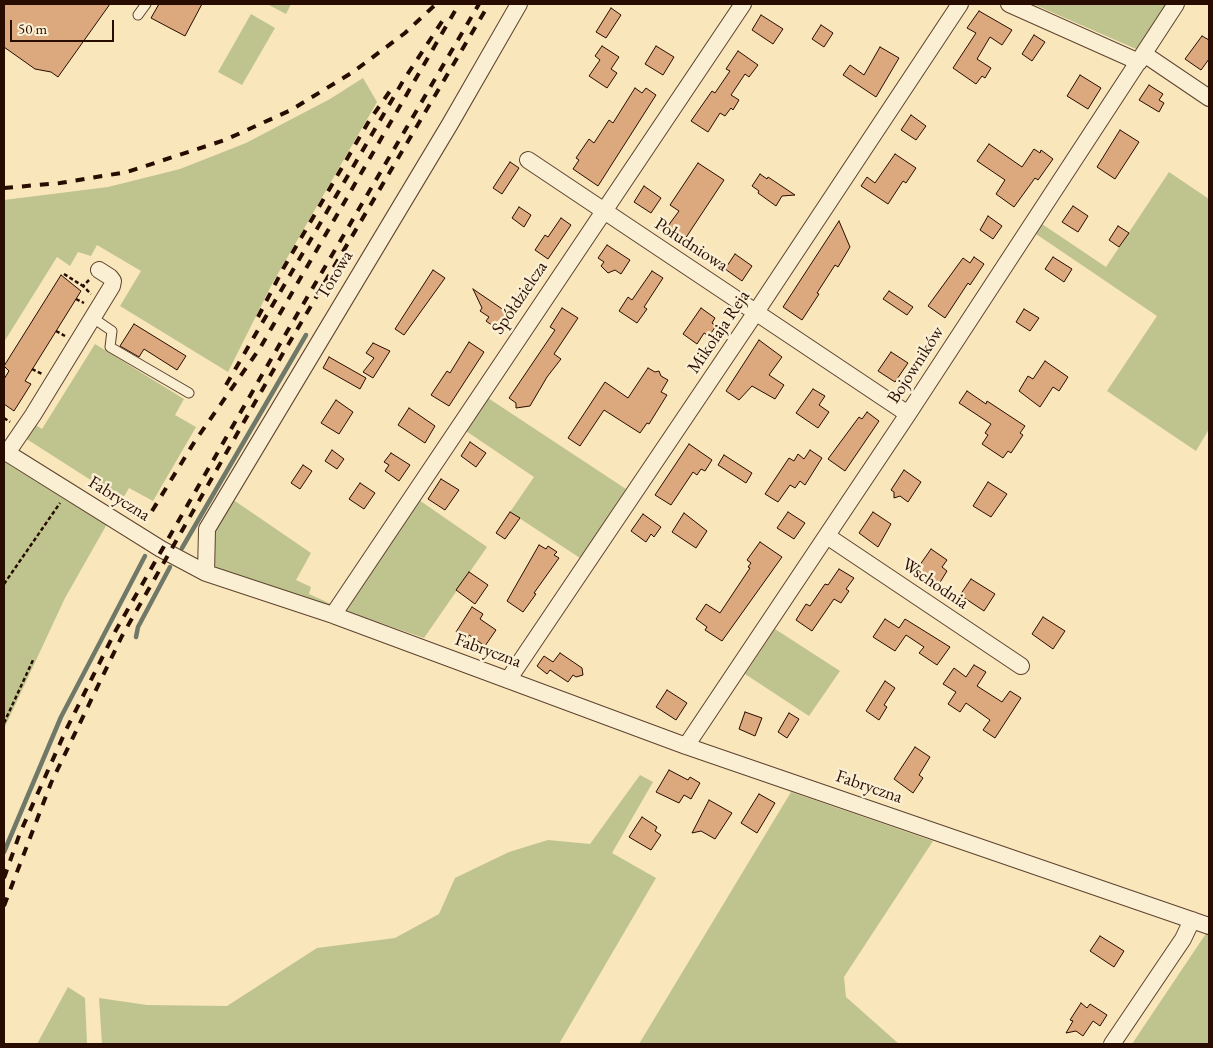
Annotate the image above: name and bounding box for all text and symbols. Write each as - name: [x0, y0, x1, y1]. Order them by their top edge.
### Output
- scale bar: [12, 10, 116, 42]
- text: 50 m: [18, 19, 47, 38]
- street label: Południowa: [650, 213, 732, 277]
- street label: Torowa: [312, 247, 358, 303]
- street label: Spółdzielcza: [488, 257, 552, 339]
- street label: Mikołaja Reja: [683, 286, 755, 378]
- street label: Bojowników: [883, 322, 949, 408]
- street label: Fabryczna: [84, 472, 154, 526]
- street label: Wschodnia: [897, 554, 973, 614]
- street label: Fabryczna: [452, 629, 524, 673]
- street label: Fabryczna: [833, 766, 905, 808]

